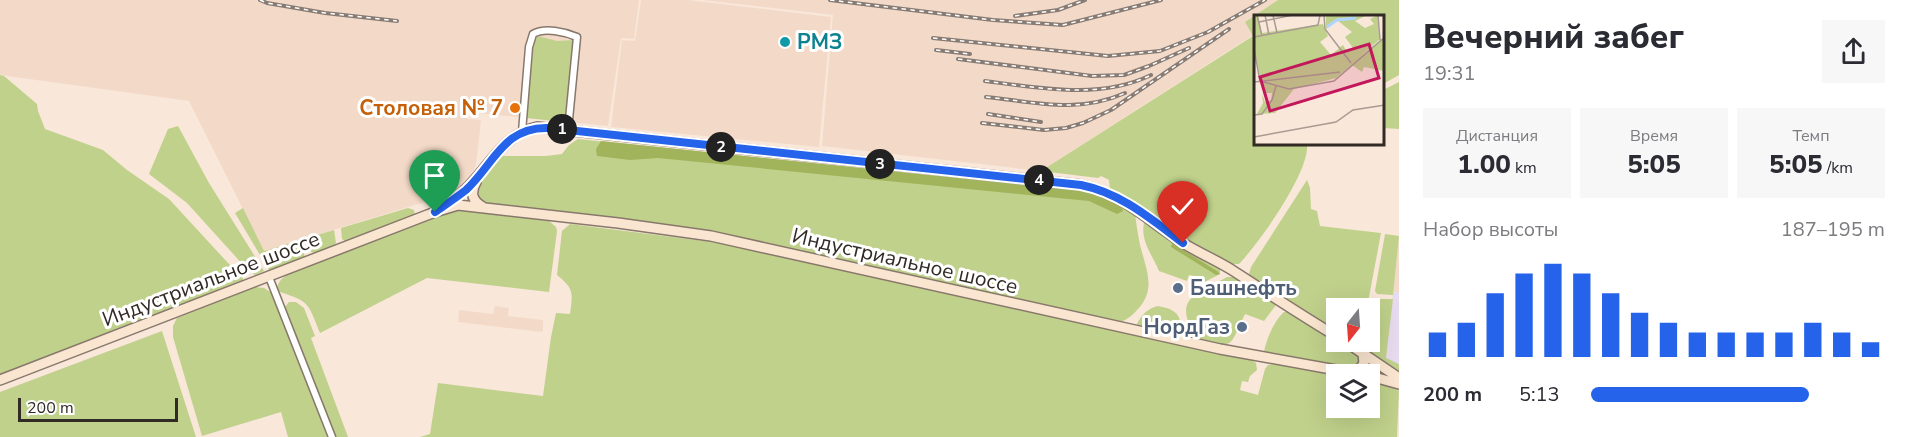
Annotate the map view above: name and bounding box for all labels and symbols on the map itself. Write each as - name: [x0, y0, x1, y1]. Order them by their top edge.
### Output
- inset map: [1254, 15, 1384, 146]
- place label: РМЗ: [797, 28, 842, 56]
- marker: РМЗ: [778, 35, 792, 49]
- place label: Столовая № 7: [359, 94, 503, 122]
- marker: Столовая № 7: [508, 101, 522, 115]
- pin: 1: [547, 114, 577, 144]
- pin: 2: [706, 132, 736, 162]
- pin: 3: [865, 149, 895, 179]
- pin: [409, 150, 460, 212]
- pin: 4: [1024, 165, 1054, 195]
- pin: [1157, 181, 1208, 243]
- street label: Индустриальное шоссе: [789, 221, 1021, 301]
- street label: Индустриальное шоссе: [98, 225, 324, 333]
- place label: Башнефть: [1190, 274, 1297, 302]
- marker: Башнефть: [1171, 281, 1185, 295]
- north arrow: [1326, 298, 1380, 352]
- place label: НордГаз: [1144, 313, 1230, 341]
- marker: НордГаз: [1235, 320, 1249, 334]
- scale bar: [18, 395, 178, 422]

